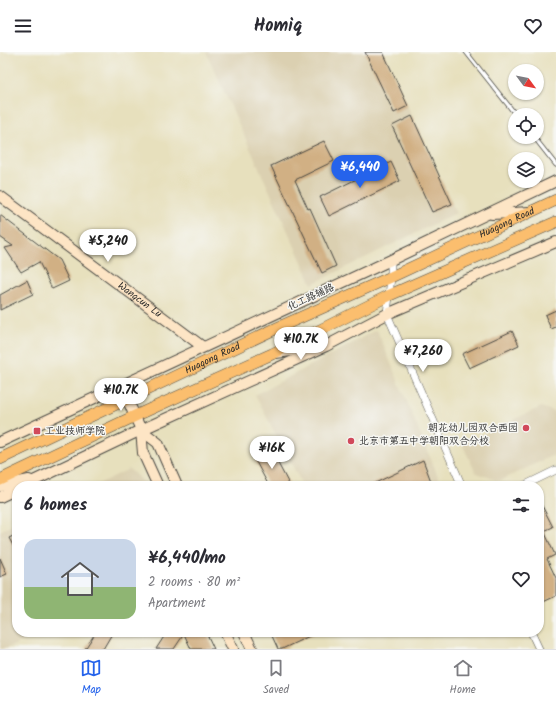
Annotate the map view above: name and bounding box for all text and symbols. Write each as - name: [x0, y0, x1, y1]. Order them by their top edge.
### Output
- text: Homiq: [254, 12, 302, 41]
- icon: menu: [12, 15, 34, 37]
- icon: heart: [522, 15, 544, 37]
- north arrow: [508, 64, 544, 100]
- map controls: [508, 64, 544, 188]
- button: locate: [508, 108, 544, 144]
- button: layers: [508, 152, 544, 188]
- pin: ¥6,440: [327, 155, 393, 189]
- text: ¥6,440: [340, 157, 380, 178]
- street label: Huagong Road: [476, 203, 538, 243]
- pin: ¥5,240: [75, 229, 141, 263]
- text: ¥5,240: [88, 231, 128, 252]
- street label: Wangcun Lu: [114, 278, 165, 322]
- street label: 化工路辅路: [285, 279, 337, 315]
- pin: ¥10.7K: [268, 327, 334, 361]
- text: ¥10.7K: [283, 329, 319, 350]
- street label: Huagong Road: [182, 338, 244, 379]
- pin: ¥7,260: [390, 339, 456, 373]
- text: ¥7,260: [404, 341, 442, 362]
- pin: ¥10.7K: [88, 378, 154, 412]
- text: ¥10.7K: [103, 380, 139, 401]
- place label: 朝花幼儿园双合西园: [428, 420, 518, 436]
- place label: 工业技师学院: [45, 423, 105, 439]
- marker: 朝花幼儿园双合西园: [521, 423, 531, 433]
- marker: 工业技师学院: [32, 426, 42, 436]
- place label: 北京市第五中学朝阳双合分校: [359, 433, 489, 449]
- pin: ¥16K: [248, 436, 296, 470]
- marker: 北京市第五中学朝阳双合分校: [346, 436, 356, 446]
- text: ¥16K: [259, 438, 285, 459]
- text: 6 homes: [24, 492, 87, 519]
- icon: filters: [510, 494, 532, 516]
- text: ¥6,440/mo: [148, 545, 226, 572]
- icon: home: [56, 555, 104, 603]
- icon: heart: [510, 568, 532, 590]
- text: 2 rooms · 80 m²: [148, 572, 240, 593]
- text: Apartment: [148, 593, 206, 614]
- tab: Map: [80, 657, 102, 699]
- tab: Saved: [263, 657, 289, 699]
- tab: Home: [450, 657, 476, 699]

